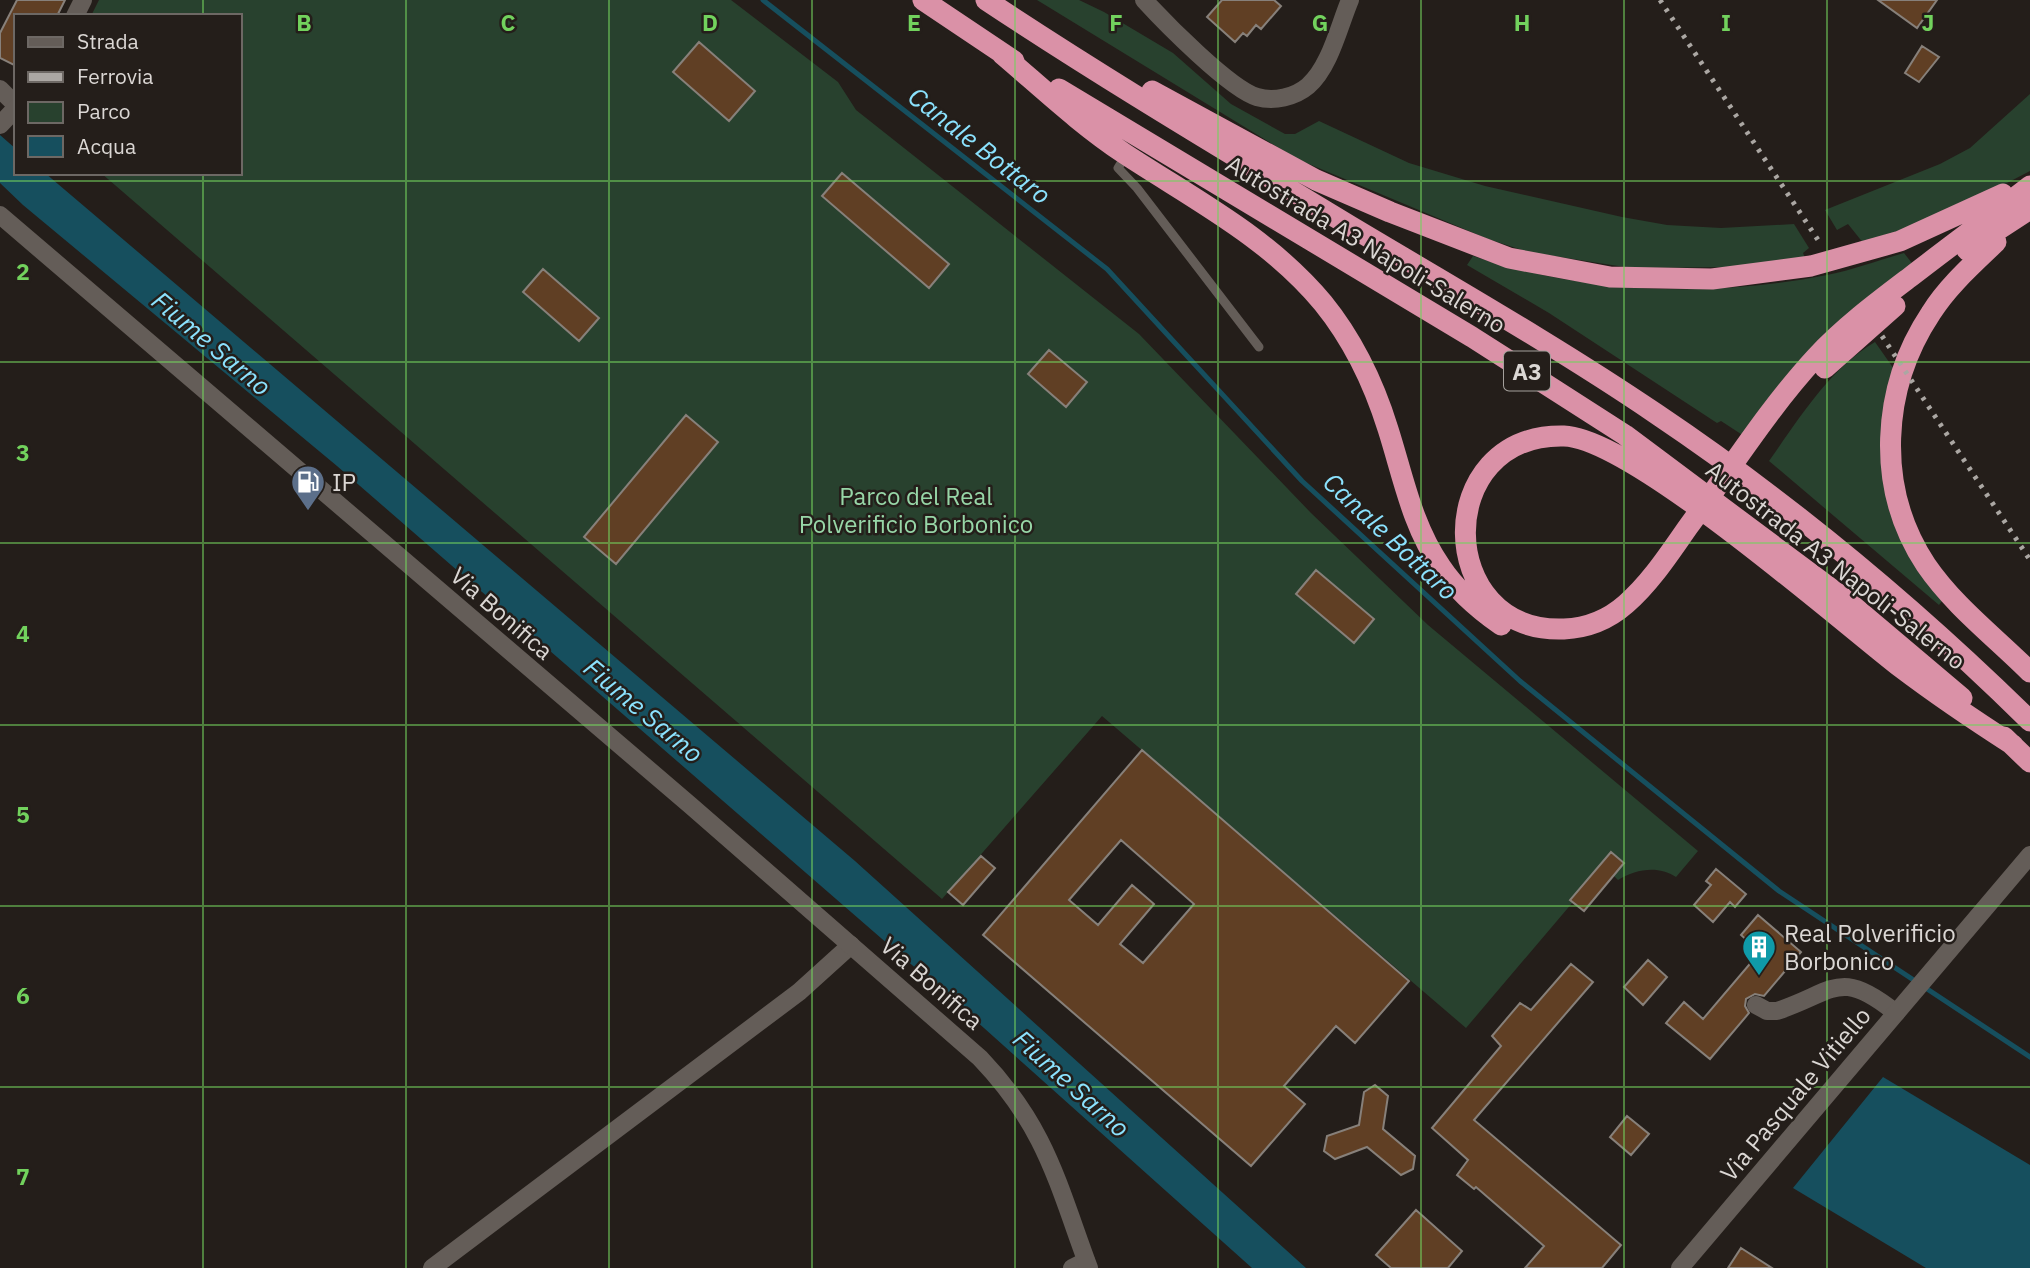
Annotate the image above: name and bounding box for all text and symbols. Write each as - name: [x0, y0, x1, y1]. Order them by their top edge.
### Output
- text: B: [296, 7, 312, 37]
- text: C: [501, 7, 516, 37]
- text: D: [702, 7, 718, 37]
- text: E: [907, 7, 921, 37]
- text: F: [1109, 7, 1123, 37]
- text: G: [1312, 7, 1328, 37]
- text: H: [1514, 7, 1530, 37]
- text: I: [1721, 7, 1731, 37]
- text: J: [1922, 7, 1934, 37]
- legend: [14, 14, 242, 175]
- text: Strada: [77, 27, 139, 55]
- text: Ferrovia: [77, 62, 153, 90]
- water label: Canale Bottaro: [902, 79, 1058, 211]
- text: Parco: [77, 97, 131, 125]
- text: Acqua: [77, 132, 136, 160]
- street label: Autostrada A3 Napoli-Salerno: [1220, 148, 1512, 340]
- text: 2: [16, 256, 30, 286]
- water label: Fiume Sarno: [145, 283, 279, 403]
- road number: A3: [1504, 352, 1550, 390]
- text: 3: [16, 437, 30, 467]
- street label: Autostrada A3 Napoli-Salerno: [1700, 454, 1972, 676]
- fuel station icon: IP: [289, 463, 327, 512]
- water label: Canale Bottaro: [1316, 465, 1466, 607]
- place label: IP: [332, 466, 356, 498]
- park label: Parco del Real Polverificio Borbonico: [799, 480, 1033, 540]
- street label: Via Bonifica: [444, 559, 560, 667]
- text: 4: [16, 618, 30, 648]
- water label: Fiume Sarno: [577, 650, 711, 770]
- text: 5: [16, 799, 30, 829]
- place label: Real Polverificio Borbonico: [1784, 917, 1956, 977]
- building icon: Real Polverificio Borbonico: [1740, 928, 1778, 977]
- street label: Via Bonifica: [874, 929, 990, 1037]
- text: 6: [16, 980, 30, 1010]
- street label: Via Pasquale Vitiello: [1713, 1000, 1877, 1188]
- water label: Fiume Sarno: [1007, 1022, 1137, 1144]
- text: 7: [16, 1161, 30, 1191]

